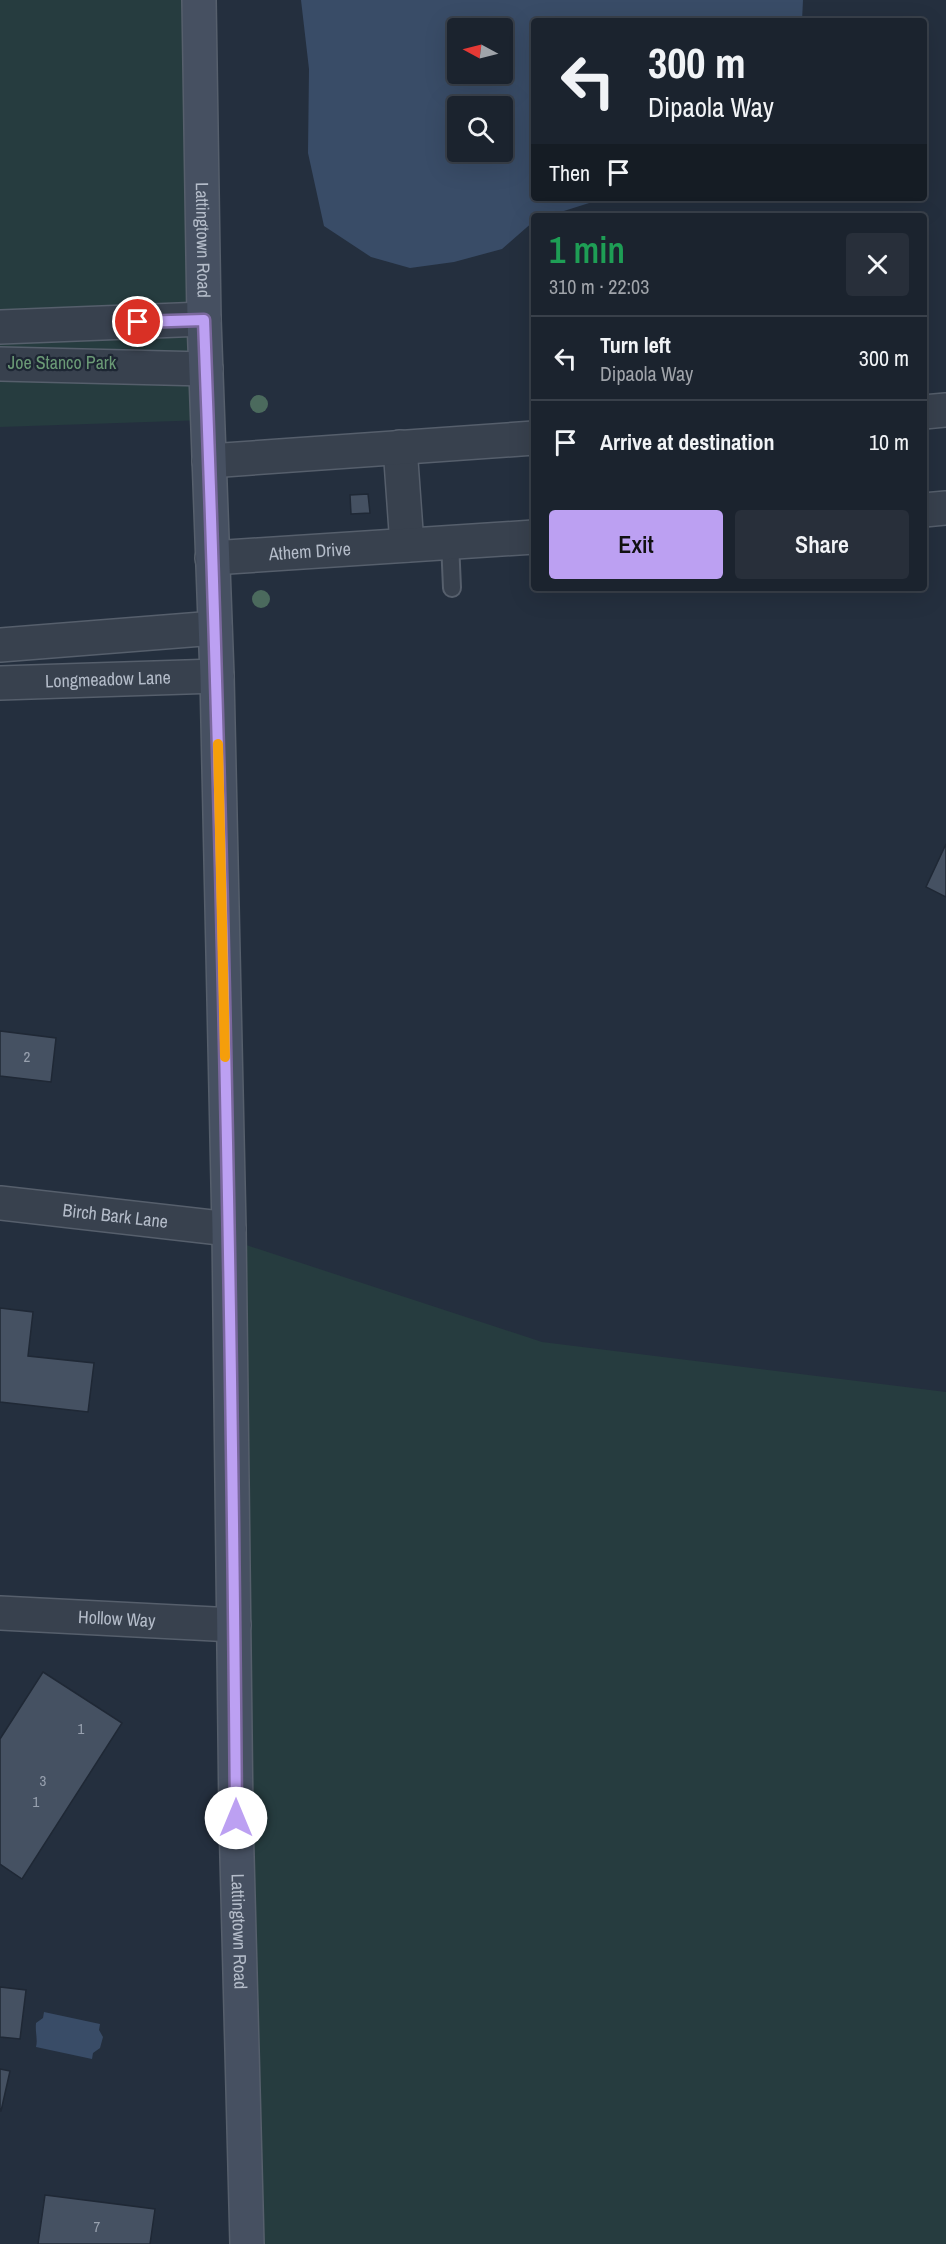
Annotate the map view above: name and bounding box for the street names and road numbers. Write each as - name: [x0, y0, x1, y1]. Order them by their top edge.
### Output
- street label: Lattingtown Road: [190, 182, 217, 298]
- street label: Athem Drive: [267, 536, 352, 566]
- street label: Longmeadow Lane: [45, 664, 171, 694]
- street label: Birch Bark Lane: [61, 1197, 169, 1234]
- street label: Hollow Way: [78, 1604, 157, 1633]
- street label: Lattingtown Road: [225, 1873, 253, 1990]

